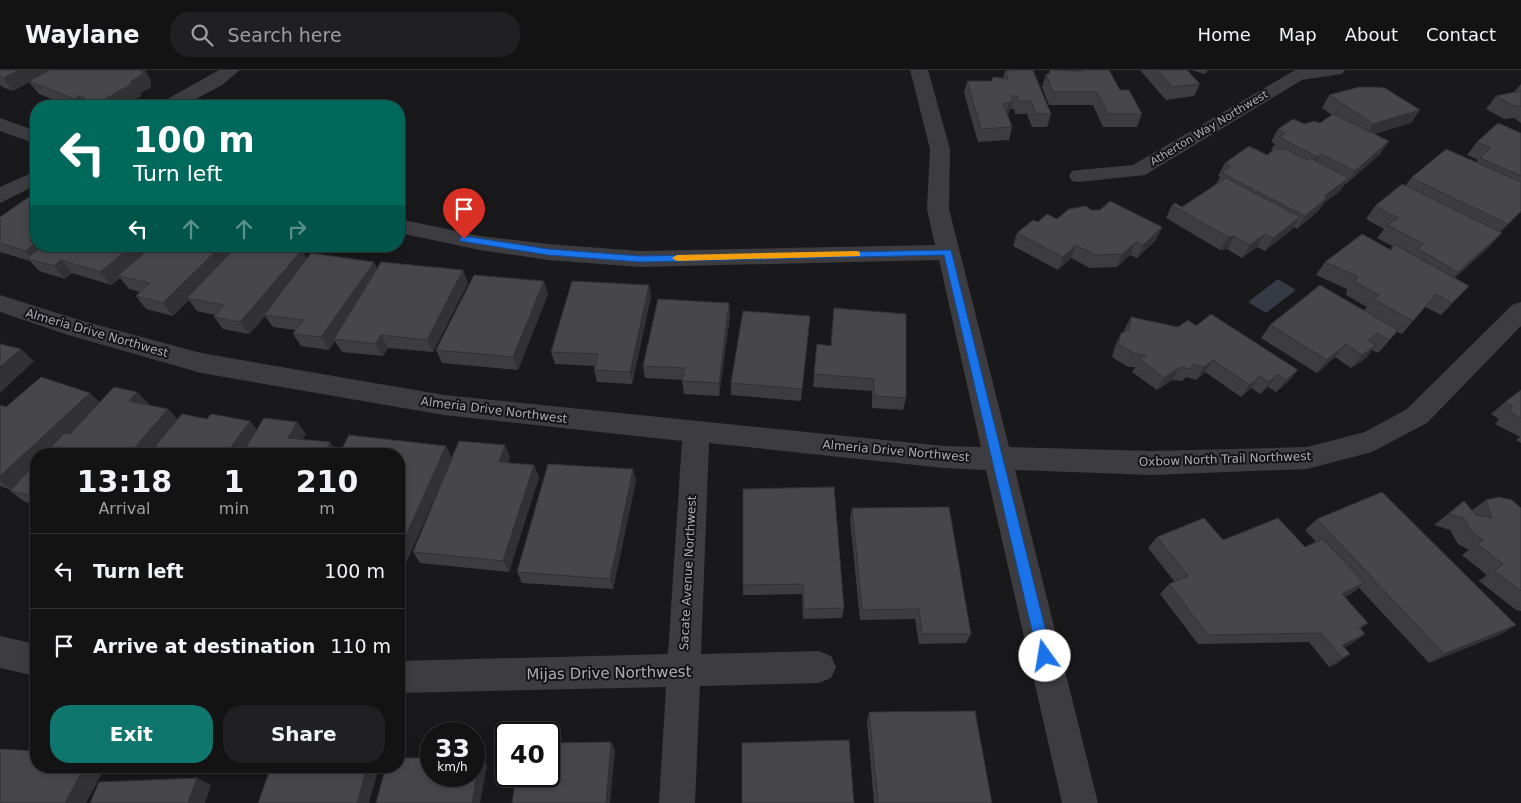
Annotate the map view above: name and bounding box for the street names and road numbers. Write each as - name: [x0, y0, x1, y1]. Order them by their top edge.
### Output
- street label: Atherton Way Northwest: [1148, 87, 1271, 168]
- street label: Almeria Drive Northwest: [24, 306, 170, 360]
- street label: Almeria Drive Northwest: [420, 394, 568, 426]
- street label: Almeria Drive Northwest: [822, 438, 970, 464]
- street label: Oxbow North Trail Northwest: [1139, 449, 1312, 469]
- street label: Sacate Avenue Northwest: [677, 495, 699, 651]
- street label: Mijas Drive Northwest: [526, 663, 692, 683]

